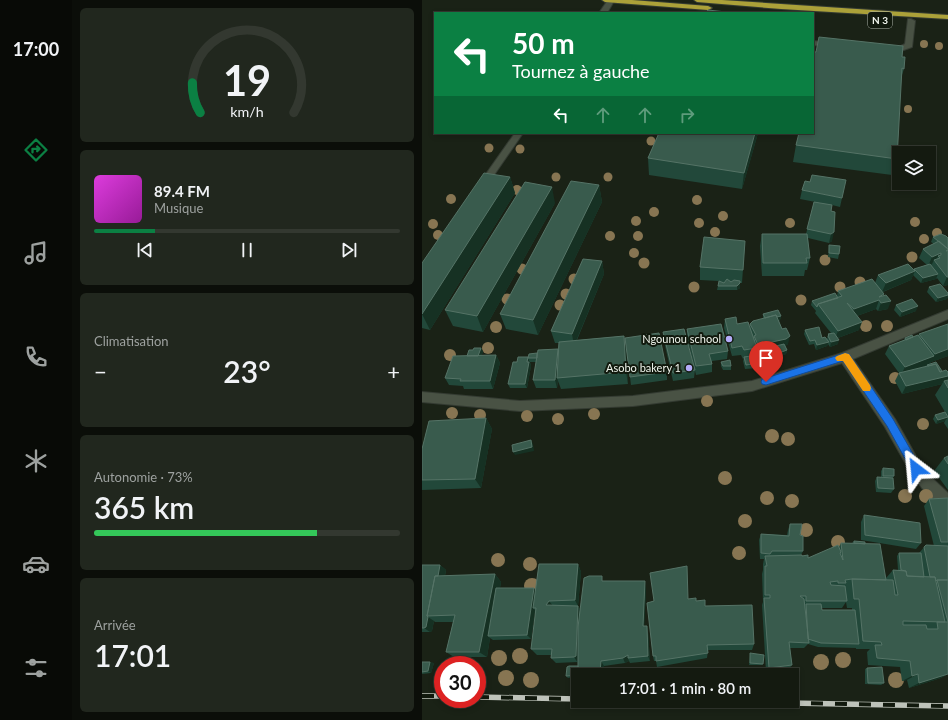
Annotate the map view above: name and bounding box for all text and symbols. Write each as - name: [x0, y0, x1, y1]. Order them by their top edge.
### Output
- road number: N 3: [868, 12, 892, 28]
- text: 50 m: [512, 26, 575, 60]
- icon: left: [446, 28, 498, 80]
- text: 17:00: [13, 38, 59, 60]
- text: 19: [223, 55, 271, 105]
- text: Tournez à gauche: [512, 60, 650, 82]
- text: km/h: [230, 103, 264, 120]
- icon: left: [550, 104, 572, 126]
- icon: ahead: [592, 104, 614, 126]
- icon: ahead: [634, 104, 656, 126]
- icon: right: [676, 104, 698, 126]
- icon: directions: [22, 136, 50, 164]
- map controls: [892, 146, 936, 190]
- button: layers: [892, 146, 936, 190]
- text: 89.4 FM: [154, 182, 210, 200]
- text: Musique: [154, 200, 203, 216]
- icon: music: [22, 239, 50, 267]
- icon: previous: [134, 239, 156, 261]
- icon: pause: [236, 239, 258, 261]
- icon: next: [338, 239, 360, 261]
- place label: Ngounou school: [642, 332, 721, 345]
- text: Climatisation: [94, 333, 169, 349]
- marker: Ngounou school: [724, 334, 734, 344]
- pin: [749, 341, 783, 382]
- icon: phone: [22, 343, 50, 371]
- icon: arrive: [755, 347, 777, 369]
- text: 23°: [223, 353, 271, 389]
- text: −: [94, 358, 107, 385]
- text: +: [387, 358, 400, 385]
- place label: Asobo bakery 1: [606, 361, 681, 374]
- marker: Asobo bakery 1: [684, 363, 694, 373]
- icon: climate: [22, 447, 50, 475]
- position arrow: [895, 448, 937, 490]
- text: Autonomie · 73%: [94, 469, 193, 485]
- text: 365 km: [94, 489, 194, 525]
- icon: car: [22, 550, 50, 578]
- text: Arrivée: [94, 617, 136, 633]
- text: 17:01: [94, 637, 171, 673]
- icon: filters: [22, 654, 50, 682]
- speed limit sign: 30: [434, 656, 486, 708]
- text: 17:01 · 1 min · 80 m: [619, 679, 751, 697]

